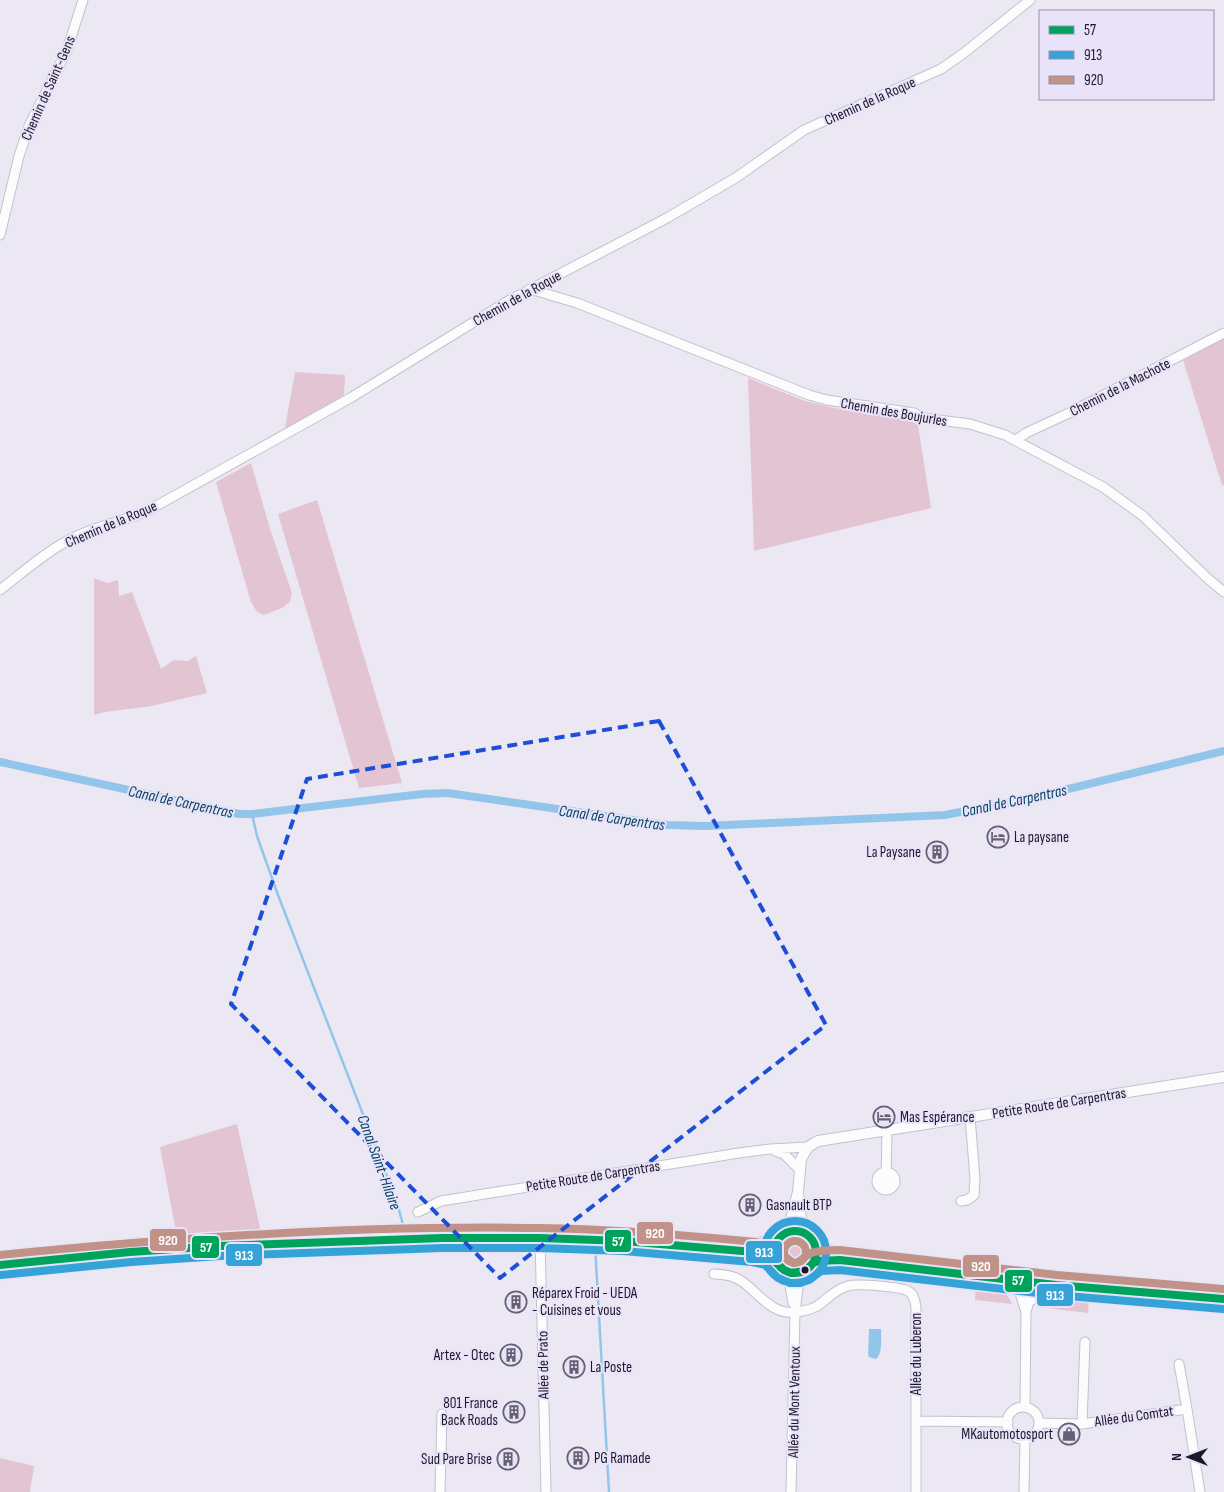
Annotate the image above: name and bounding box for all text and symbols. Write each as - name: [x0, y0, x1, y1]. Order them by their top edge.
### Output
- legend: [1039, 10, 1214, 100]
- text: 57: [1084, 21, 1096, 40]
- street label: Chemin de Saint-Gens: [17, 33, 80, 143]
- text: 913: [1084, 46, 1102, 65]
- text: 920: [1084, 71, 1104, 90]
- street label: Chemin de la Roque: [822, 73, 919, 130]
- street label: Chemin de la Roque: [470, 266, 565, 331]
- street label: Chemin de la Machote: [1067, 354, 1174, 421]
- street label: Chemin des Boujurles: [839, 394, 949, 431]
- street label: Chemin de la Roque: [62, 497, 160, 552]
- water label: Canal de Carpentras: [960, 781, 1069, 822]
- water label: Canal de Carpentras: [126, 782, 235, 823]
- water label: Canal de Carpentras: [558, 802, 666, 835]
- hotel icon: La paysane: [986, 825, 1010, 849]
- place label: La paysane: [1014, 828, 1069, 847]
- building icon: La Paysane: [925, 840, 949, 864]
- place label: La Paysane: [866, 843, 921, 862]
- street label: Petite Route de Carpentras: [991, 1084, 1127, 1123]
- hotel icon: Mas Espérance: [872, 1105, 896, 1129]
- place label: Mas Espérance: [900, 1108, 975, 1127]
- water label: Canal Saint-Hilaire: [353, 1112, 405, 1213]
- street label: Petite Route de Carpentras: [525, 1157, 661, 1196]
- building icon: Gasnault BTP: [738, 1193, 762, 1217]
- place label: Gasnault BTP: [766, 1196, 832, 1215]
- line badge: 920: [636, 1221, 674, 1245]
- text: 920: [645, 1225, 665, 1242]
- line badge: 920: [149, 1228, 187, 1252]
- line badge: 57: [604, 1229, 632, 1253]
- text: 920: [158, 1232, 178, 1249]
- text: 57: [612, 1233, 625, 1250]
- line badge: 57: [191, 1235, 220, 1259]
- text: 57: [200, 1239, 213, 1256]
- line badge: 913: [745, 1240, 783, 1264]
- line badge: 913: [225, 1243, 263, 1267]
- text: 913: [755, 1244, 773, 1261]
- text: 913: [235, 1247, 253, 1264]
- line badge: 920: [962, 1254, 1000, 1278]
- text: 920: [971, 1258, 991, 1275]
- unlabelled marker: [800, 1265, 810, 1275]
- line badge: 57: [1004, 1269, 1033, 1293]
- text: 57: [1012, 1272, 1025, 1289]
- line badge: 913: [1036, 1283, 1074, 1307]
- place label: Réparex Froid - UEDA - Cuisines et vous: [532, 1284, 638, 1320]
- text: 913: [1046, 1287, 1064, 1304]
- building icon: Réparex Froid - UEDA - Cuisines et vous: [504, 1290, 528, 1314]
- street label: Allée du Luberon: [907, 1313, 926, 1396]
- street label: Allée de Prato: [533, 1331, 554, 1400]
- building icon: Artex - Otec: [499, 1343, 523, 1367]
- place label: Artex - Otec: [433, 1346, 495, 1365]
- street label: Allée du Mont Ventoux: [784, 1346, 805, 1459]
- building icon: La Poste: [562, 1355, 586, 1379]
- place label: La Poste: [590, 1358, 632, 1377]
- place label: 801 France Back Roads: [441, 1394, 498, 1430]
- building icon: 801 France Back Roads: [502, 1400, 526, 1424]
- street label: Allée du Comtat: [1092, 1401, 1175, 1432]
- shop icon: MKautomotosport: [1057, 1422, 1081, 1446]
- place label: MKautomotosport: [961, 1425, 1053, 1444]
- north arrow: [1164, 1432, 1214, 1482]
- building icon: PG Ramade: [566, 1446, 590, 1470]
- building icon: Sud Pare Brise: [496, 1447, 520, 1471]
- place label: PG Ramade: [594, 1449, 650, 1468]
- place label: Sud Pare Brise: [421, 1450, 492, 1469]
- text: N: [1168, 1453, 1185, 1461]

